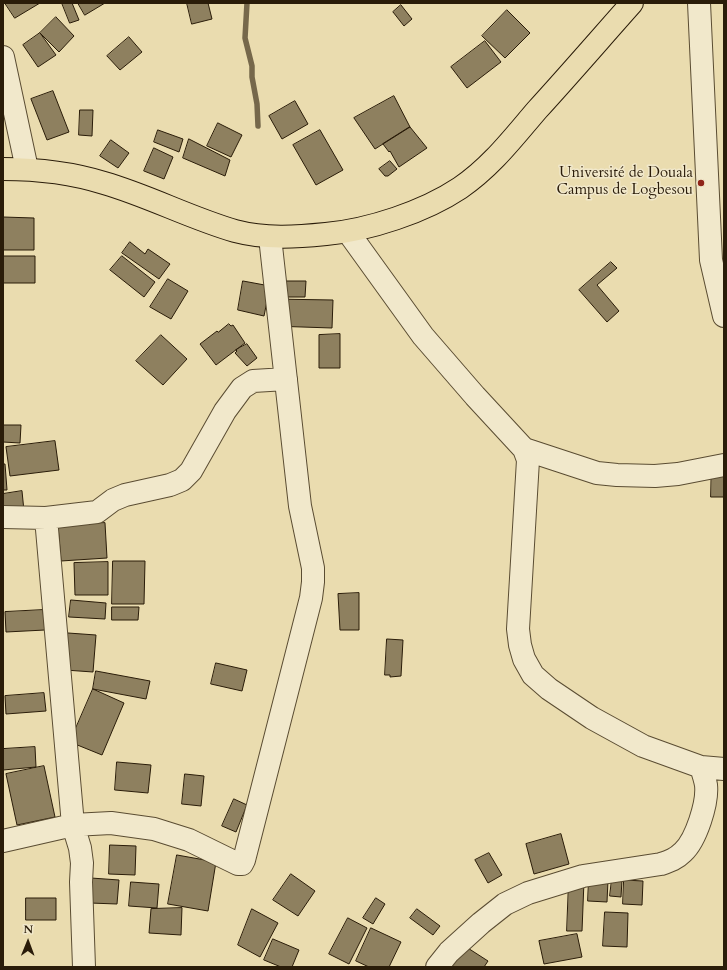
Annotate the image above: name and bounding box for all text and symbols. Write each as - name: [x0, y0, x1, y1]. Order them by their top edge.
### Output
- place label: Université de Douala Campus de Logbesou: [556, 165, 693, 200]
- marker: Université de Douala Campus de Logbesou: [696, 178, 706, 188]
- north arrow: [8, 922, 48, 962]
- text: N: [23, 922, 33, 937]

